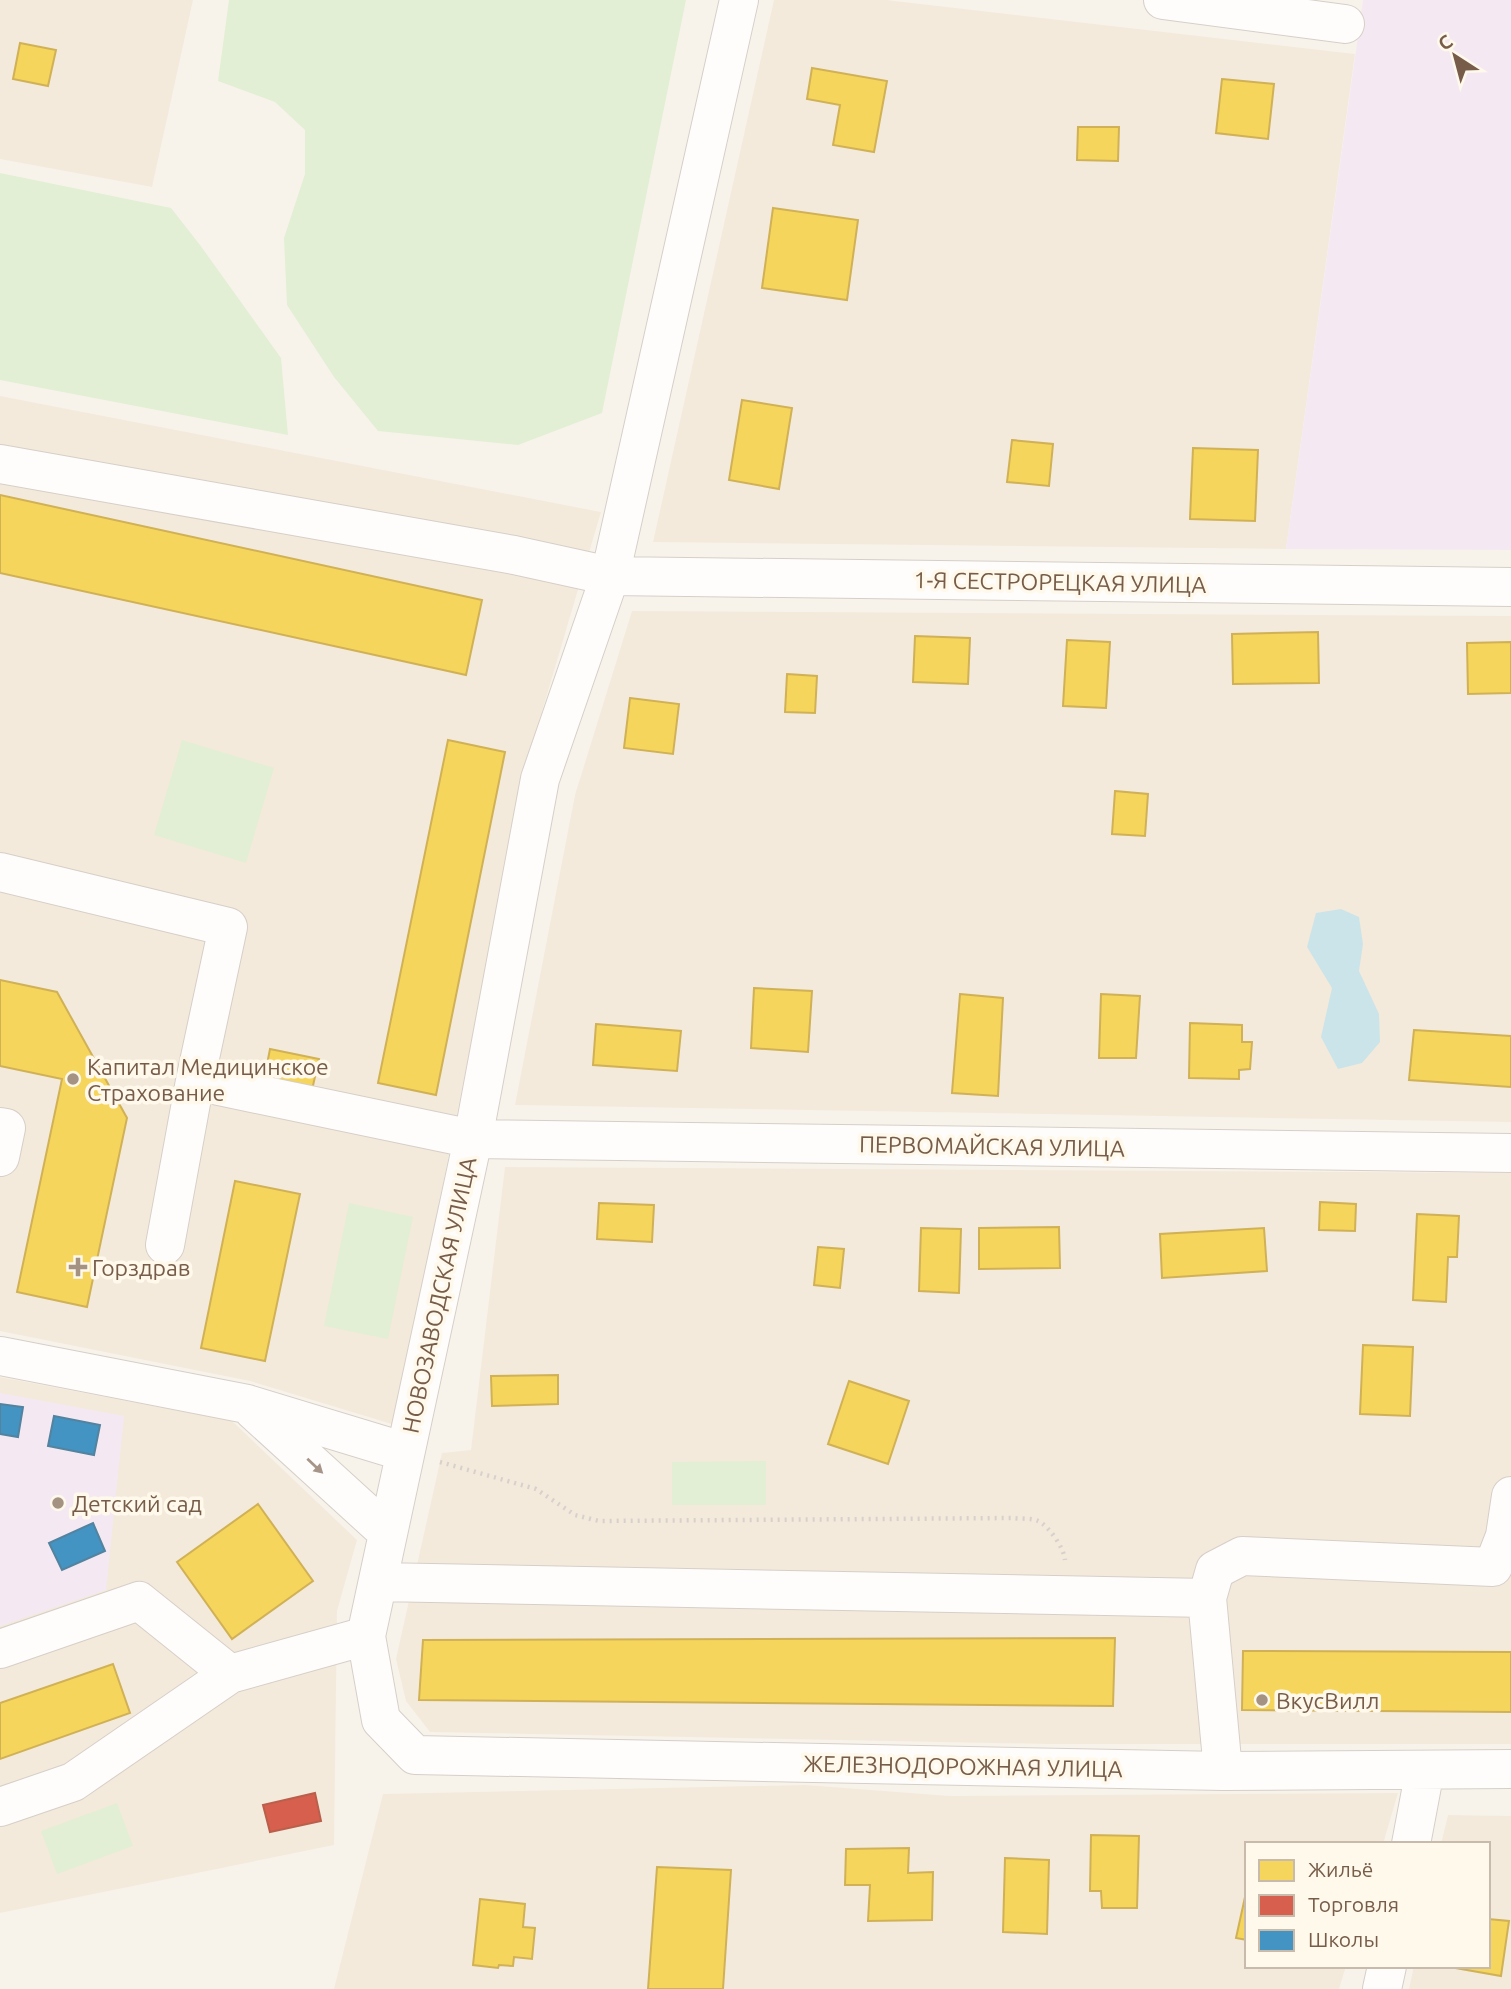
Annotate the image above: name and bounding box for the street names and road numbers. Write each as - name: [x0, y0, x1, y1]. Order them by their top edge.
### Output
- street label: 1-Я СЕСТРОРЕЦКАЯ УЛИЦА: [913, 567, 1207, 597]
- street label: ПЕРВОМАЙСКАЯ УЛИЦА: [859, 1131, 1125, 1161]
- street label: НОВОЗАВОДСКАЯ УЛИЦА: [398, 1155, 480, 1435]
- street label: ЖЕЛЕЗНОДОРОЖНАЯ УЛИЦА: [803, 1751, 1123, 1781]

